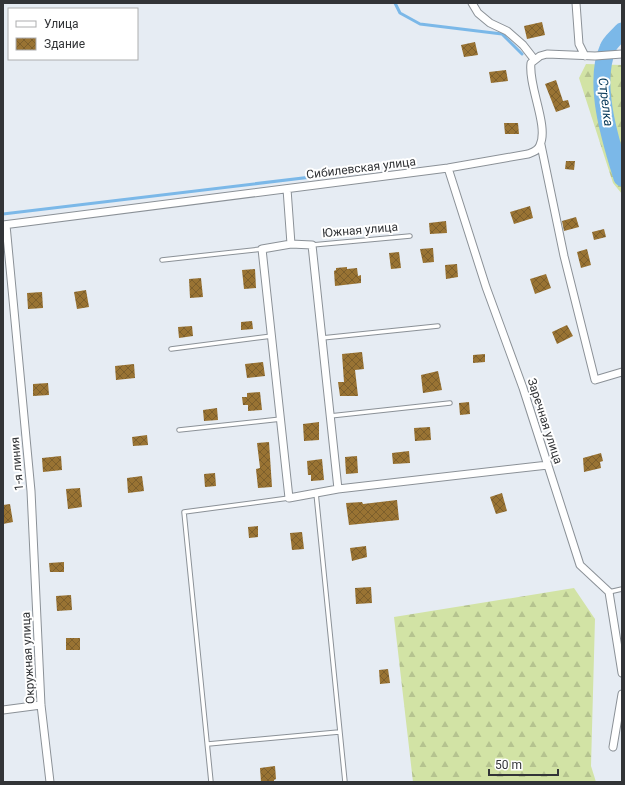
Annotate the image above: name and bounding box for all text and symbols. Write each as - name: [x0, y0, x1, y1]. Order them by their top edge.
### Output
- legend: [8, 8, 138, 60]
- text: Улица: [44, 17, 79, 31]
- text: Здание: [44, 37, 85, 51]
- water label: Стрелка: [596, 77, 616, 127]
- street label: Сибилевская улица: [305, 154, 417, 182]
- street label: Южная улица: [322, 220, 398, 240]
- street label: Заречная улица: [525, 376, 565, 466]
- street label: 1-я линия: [8, 437, 26, 491]
- street label: Окружная улица: [19, 612, 37, 704]
- scale bar: [489, 751, 558, 777]
- text: 50 m: [495, 758, 522, 772]

